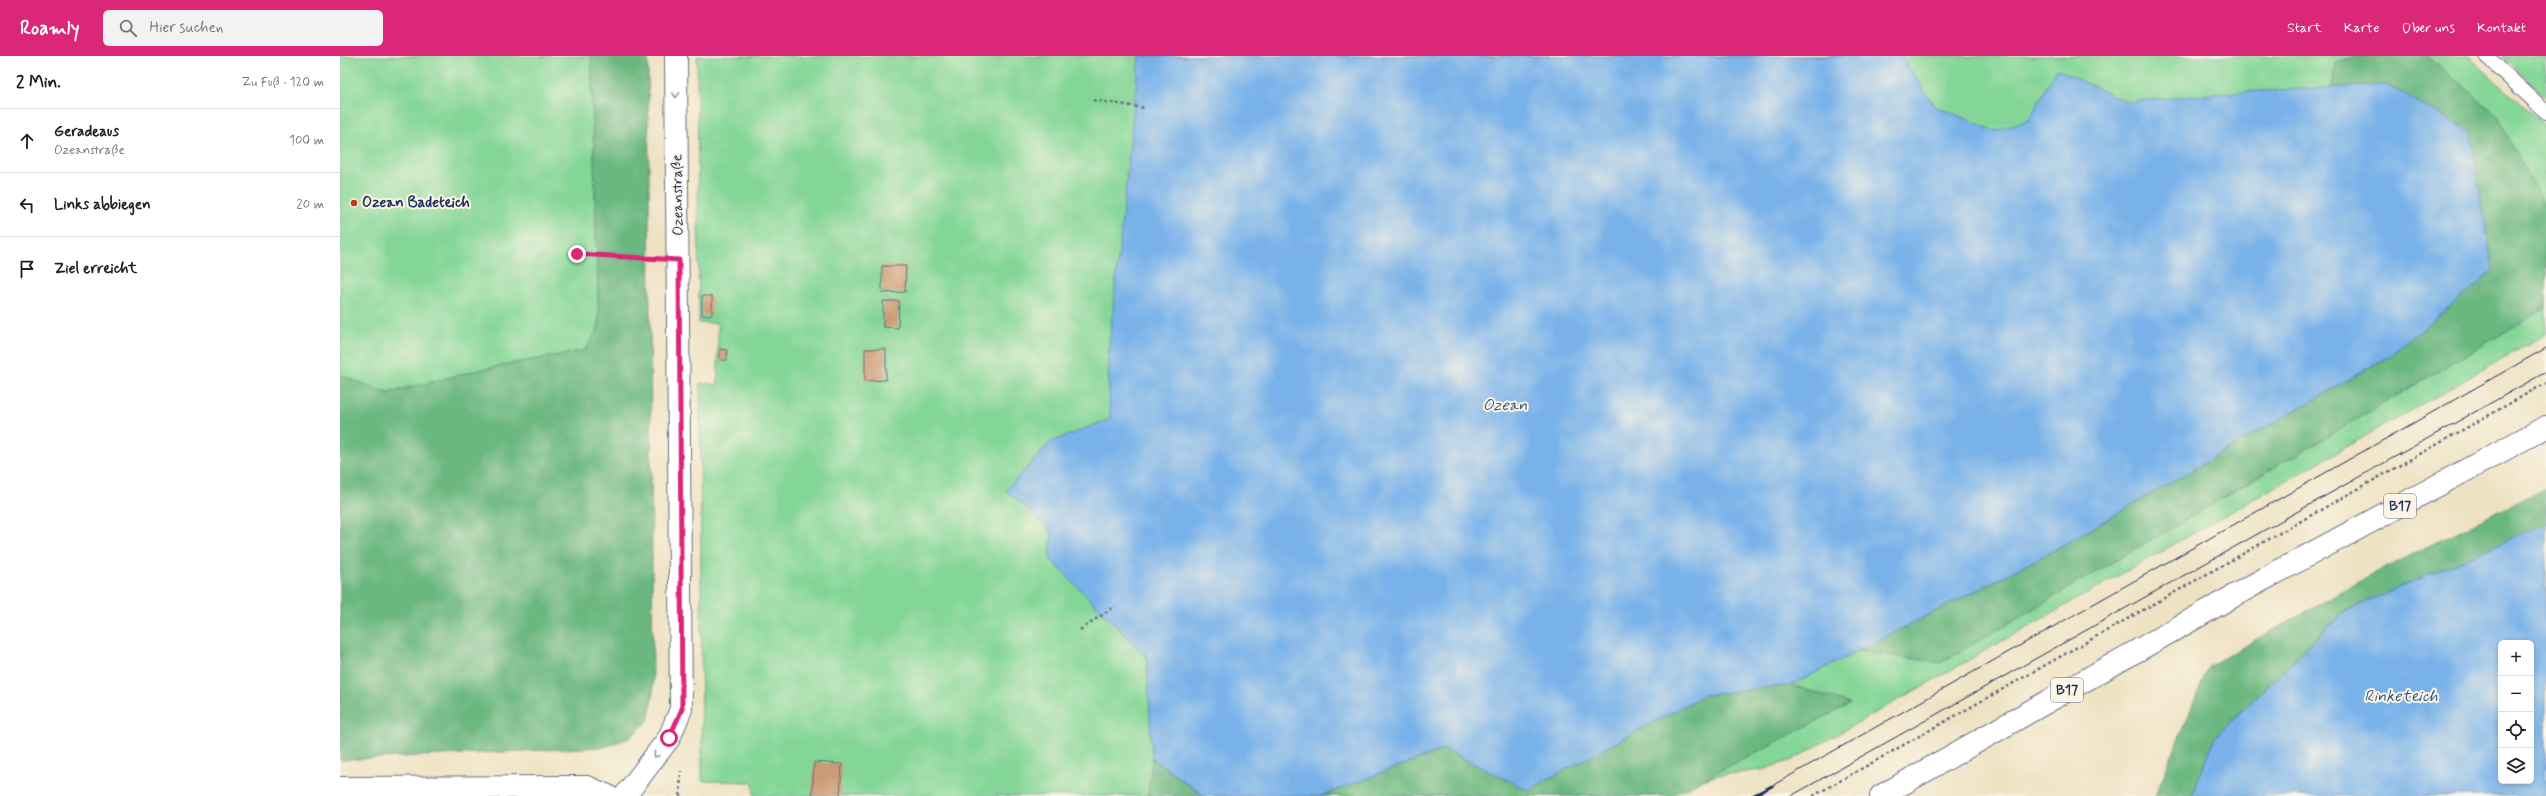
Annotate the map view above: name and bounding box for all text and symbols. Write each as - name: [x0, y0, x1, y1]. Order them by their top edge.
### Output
- search box: [103, 10, 383, 46]
- text: Roamly: [20, 16, 79, 41]
- icon: search: [117, 17, 139, 39]
- text: Hier suchen: [149, 18, 223, 38]
- text: Start: [2287, 19, 2322, 37]
- text: Karte: [2344, 19, 2379, 37]
- text: Über uns: [2401, 19, 2455, 37]
- text: Kontakt: [2477, 19, 2526, 37]
- text: 2 Min.: [16, 71, 61, 93]
- text: Zu Fuß · 120 m: [241, 74, 324, 91]
- one-way arrow: [672, 92, 680, 98]
- text: Geradeaus: [54, 122, 119, 142]
- icon: ahead: [16, 130, 38, 152]
- text: 100 m: [289, 132, 324, 149]
- text: Ozeanstraße: [54, 142, 125, 159]
- street label: Ozeanstraße: [667, 154, 689, 236]
- place label: Ozean Badeteich: [362, 193, 470, 213]
- icon: left: [16, 194, 38, 216]
- text: Links abbiegen: [54, 195, 151, 215]
- text: 20 m: [296, 196, 324, 213]
- marker: Ozean Badeteich: [349, 198, 359, 208]
- route end: [568, 245, 586, 263]
- icon: arrive: [16, 258, 38, 280]
- text: Ziel erreicht: [54, 259, 137, 279]
- water label: Ozean: [1483, 395, 1527, 416]
- road number: B17: [2384, 494, 2416, 518]
- map controls: [2498, 640, 2534, 784]
- button: +: [2498, 640, 2534, 676]
- button: −: [2498, 676, 2534, 712]
- road number: B17: [2051, 678, 2083, 702]
- water label: Rinketeich: [2364, 686, 2438, 707]
- button: locate: [2498, 712, 2534, 748]
- route start: [660, 729, 678, 747]
- button: layers: [2498, 748, 2534, 784]
- one-way arrow: [653, 751, 660, 758]

